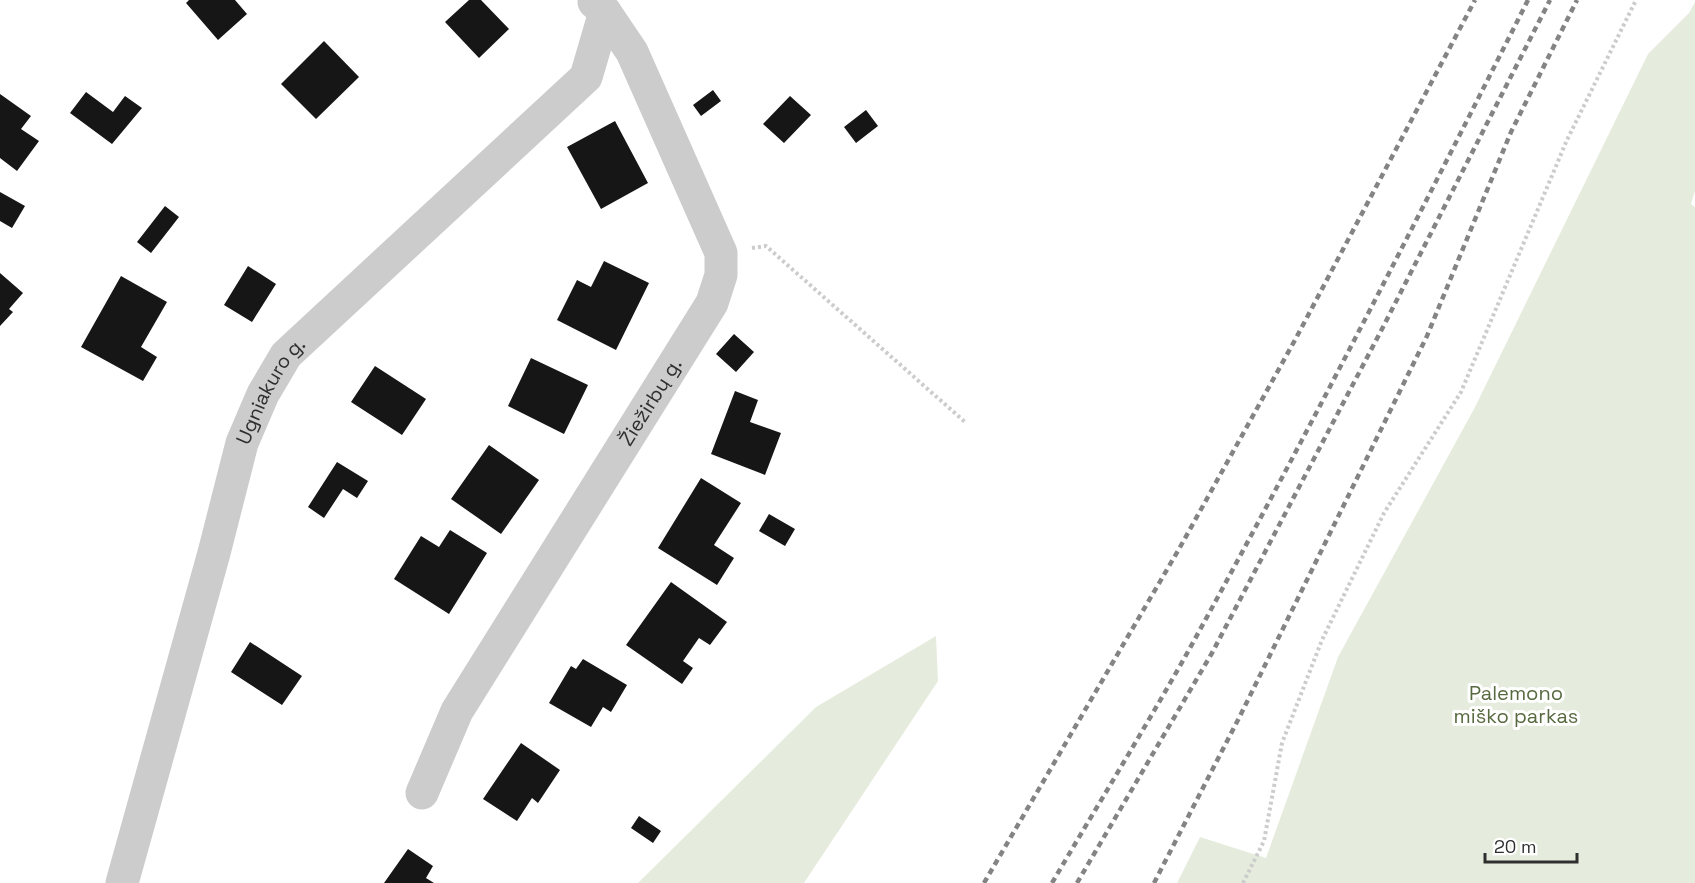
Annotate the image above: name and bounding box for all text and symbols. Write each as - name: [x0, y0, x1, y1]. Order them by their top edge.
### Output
- street label: Ugniakuro g.: [230, 331, 311, 448]
- street label: Žiežirbų g.: [613, 353, 688, 450]
- park label: Palemono miško parkas: [1454, 680, 1578, 729]
- scale bar: [1485, 826, 1576, 864]
- text: 20 m: [1494, 835, 1537, 858]

